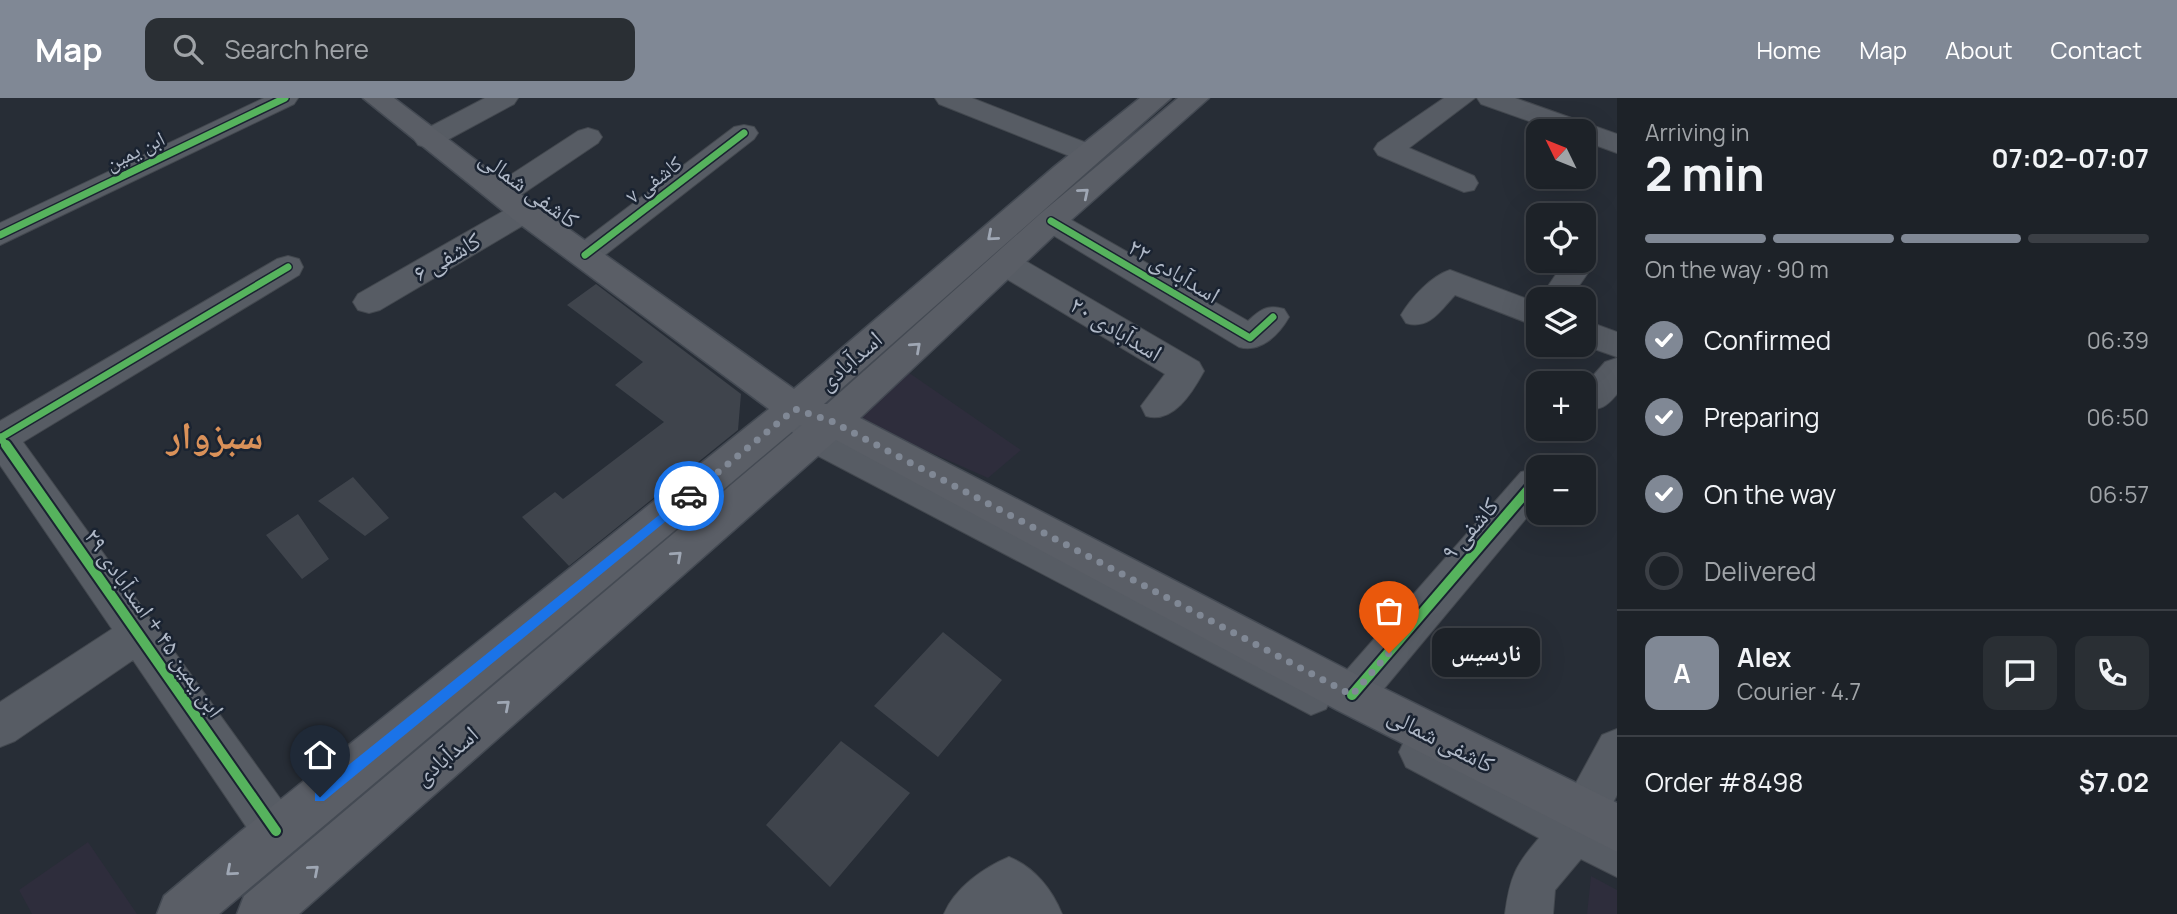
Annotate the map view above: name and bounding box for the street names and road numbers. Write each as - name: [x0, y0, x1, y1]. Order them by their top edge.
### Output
- street label: ابن یمین: [100, 124, 169, 176]
- street label: کاشفی شمالی: [473, 140, 586, 235]
- street label: کاشفی ۷: [619, 149, 688, 210]
- street label: کاشفی ۶: [406, 223, 486, 288]
- street label: اسدآبادی ۲۲: [1122, 229, 1227, 310]
- street label: اسدآبادی ۲۰: [1064, 287, 1169, 368]
- street label: اسدآبادی: [809, 322, 889, 397]
- street label: کاشفی ۹: [1432, 490, 1505, 566]
- street label: ابن یمین ۴۵ + اسدآبادی ۲۹: [77, 521, 233, 723]
- street label: کاشفی شمالی: [1383, 698, 1501, 780]
- street label: اسدآبادی: [405, 717, 485, 792]

